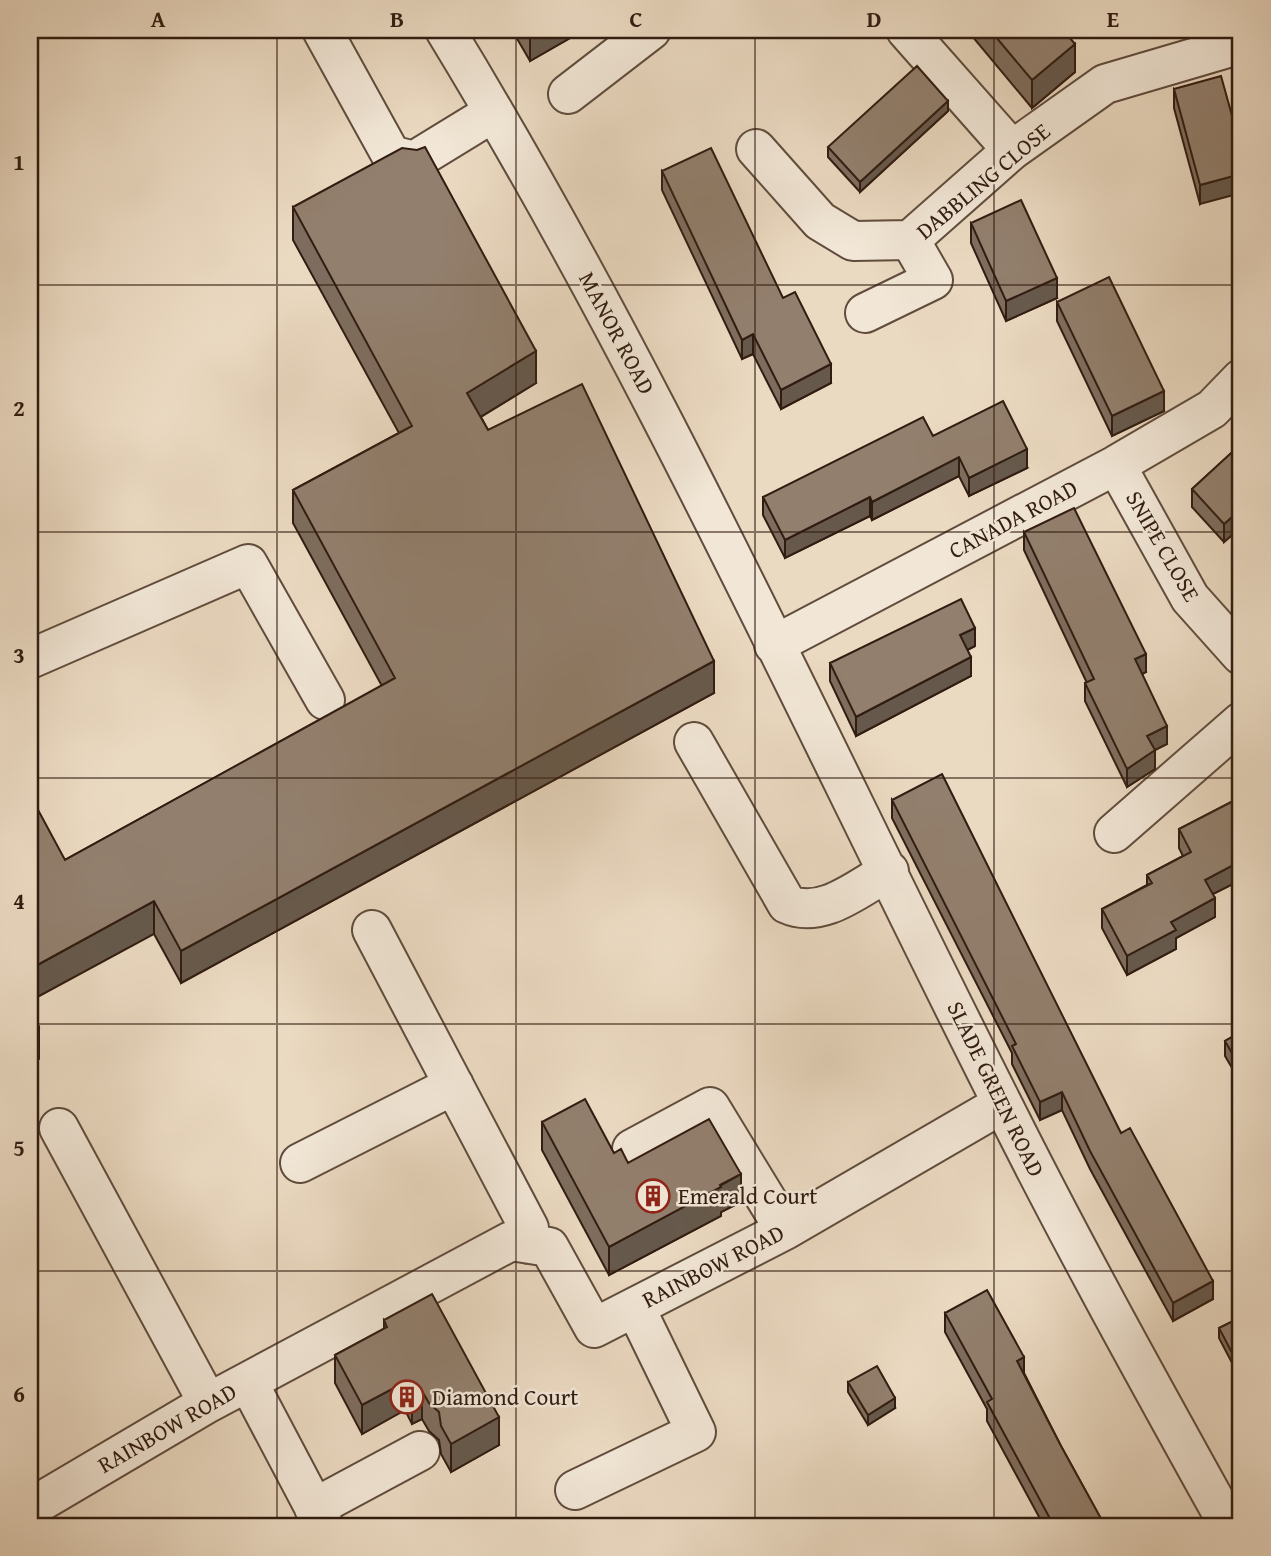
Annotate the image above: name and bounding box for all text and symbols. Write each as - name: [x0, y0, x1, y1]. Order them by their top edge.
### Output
- text: A: [151, 2, 166, 35]
- text: B: [390, 2, 404, 35]
- text: C: [629, 2, 643, 35]
- text: D: [867, 2, 882, 35]
- text: E: [1107, 2, 1119, 35]
- street label: DABBLING CLOSE: [909, 115, 1057, 247]
- text: 1: [13, 145, 25, 178]
- street label: MANOR ROAD: [571, 266, 664, 400]
- text: 2: [13, 391, 25, 424]
- street label: CANADA ROAD: [943, 471, 1083, 566]
- street label: SNIPE CLOSE: [1118, 484, 1208, 607]
- text: 3: [13, 638, 25, 671]
- text: 4: [13, 884, 25, 917]
- street label: SLADE GREEN ROAD: [940, 995, 1053, 1182]
- text: 5: [13, 1131, 25, 1164]
- building icon: Emerald Court: [634, 1177, 672, 1215]
- place label: Emerald Court: [678, 1179, 817, 1212]
- street label: RAINBOW ROAD: [636, 1216, 789, 1316]
- street label: RAINBOW ROAD: [91, 1374, 242, 1481]
- text: 6: [13, 1377, 25, 1410]
- building icon: Diamond Court: [388, 1378, 426, 1416]
- place label: Diamond Court: [432, 1380, 578, 1413]

